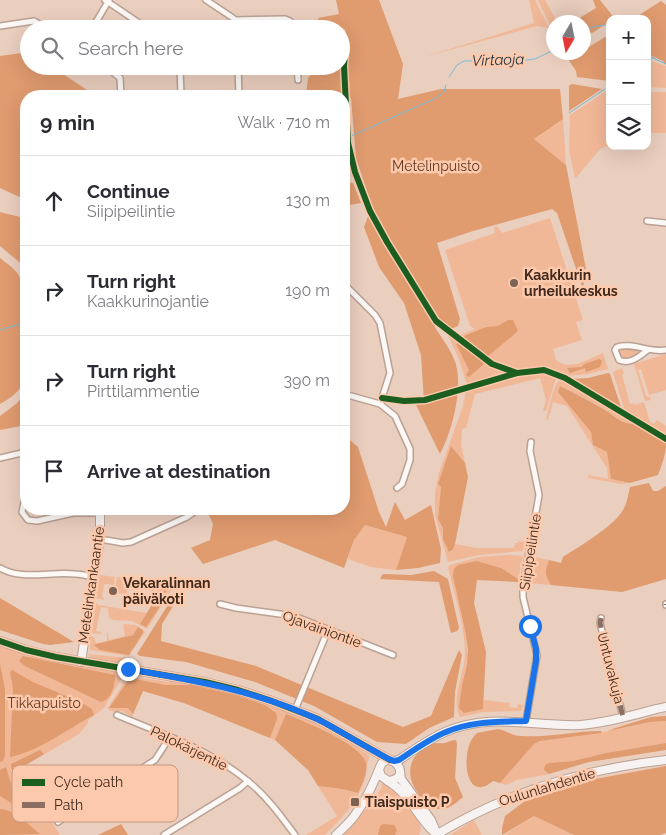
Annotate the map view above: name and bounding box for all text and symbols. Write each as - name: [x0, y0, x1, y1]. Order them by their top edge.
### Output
- north arrow: [546, 15, 591, 60]
- map controls: [606, 15, 651, 150]
- button: +: [606, 15, 651, 60]
- search box: [20, 20, 350, 75]
- icon: search: [38, 34, 66, 62]
- text: Search here: [78, 37, 184, 59]
- water label: Virtaoja: [471, 50, 525, 70]
- button: −: [606, 60, 651, 105]
- button: layers: [606, 105, 651, 150]
- text: 9 min: [40, 110, 95, 135]
- text: Walk · 710 m: [237, 113, 330, 132]
- park label: Metelinpuisto: [392, 158, 480, 174]
- text: Continue: [87, 180, 170, 202]
- icon: ahead: [40, 187, 68, 215]
- text: 130 m: [286, 191, 330, 210]
- text: Siipipeilintie: [87, 202, 175, 221]
- place label: Kaakkurin urheilukeskus: [524, 267, 618, 299]
- text: Turn right: [87, 270, 176, 292]
- icon: right: [40, 277, 68, 305]
- marker: Kaakkurin urheilukeskus: [508, 277, 520, 289]
- text: 190 m: [285, 281, 330, 300]
- text: Kaakkurinojantie: [87, 292, 209, 311]
- text: Turn right: [87, 360, 176, 382]
- icon: right: [40, 367, 68, 395]
- text: 390 m: [284, 371, 330, 390]
- text: Pirttilammentie: [87, 382, 200, 401]
- icon: arrive: [40, 457, 68, 485]
- text: Arrive at destination: [87, 460, 271, 482]
- street label: Siipipeilintie: [516, 513, 544, 591]
- street label: Metelinkankaantie: [75, 525, 107, 645]
- place label: Vekaralinnan päiväkoti: [123, 575, 211, 607]
- marker: Vekaralinnan päiväkoti: [107, 585, 119, 597]
- street label: Ojavainiontie: [280, 607, 364, 651]
- route start: [519, 615, 542, 638]
- street label: Untuvakuja: [594, 631, 628, 705]
- route end: [117, 658, 140, 681]
- park label: Tikkapuisto: [7, 695, 81, 711]
- street label: Palokärjentie: [148, 722, 230, 774]
- legend: [12, 765, 178, 822]
- street label: Oulunlahdentie: [497, 765, 597, 809]
- text: Cycle path: [54, 774, 123, 790]
- place label: Tiaispuisto P: [365, 794, 450, 810]
- marker: Tiaispuisto P: [349, 796, 361, 808]
- text: Path: [54, 797, 83, 813]

